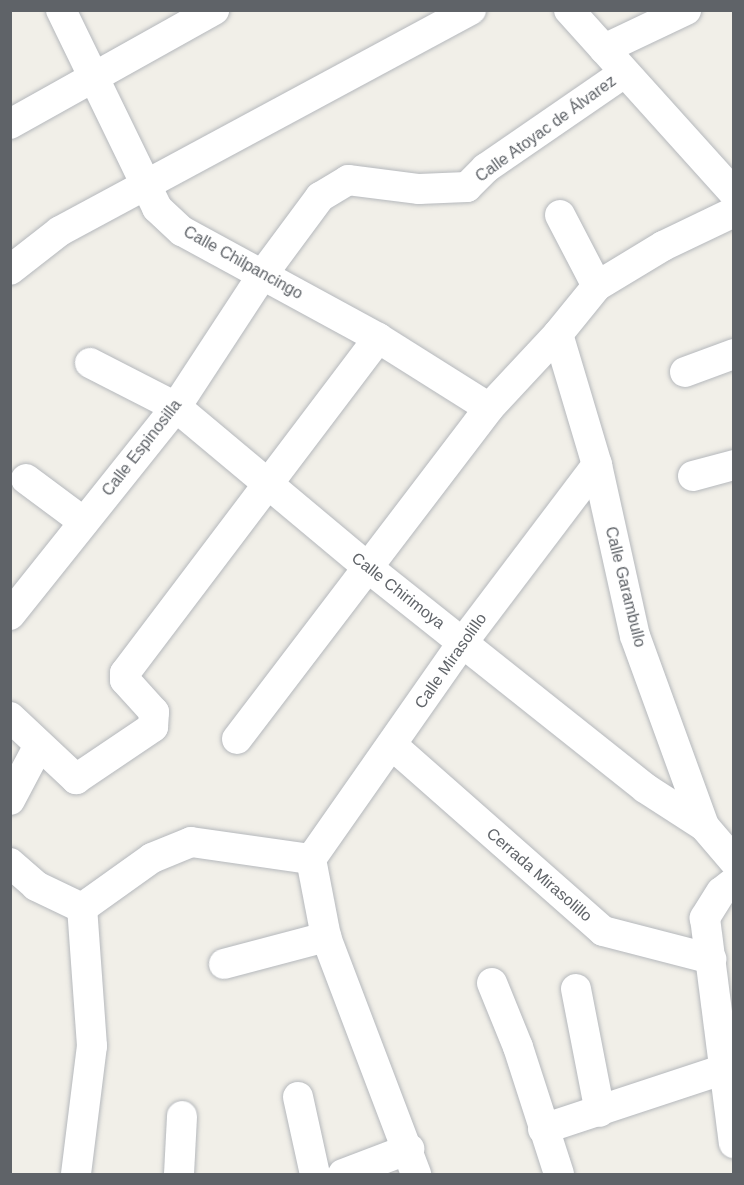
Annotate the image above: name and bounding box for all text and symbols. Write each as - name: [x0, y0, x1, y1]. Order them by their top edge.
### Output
- street label: Calle Atoyac de Álvarez: [472, 71, 620, 187]
- street label: Calle Chilpancingo: [180, 222, 306, 304]
- street label: Calle Espinosilla: [98, 396, 186, 500]
- street label: Calle Garambullo: [601, 525, 649, 649]
- street label: Calle Chirimoya: [348, 549, 448, 633]
- street label: Calle Mirasolillo: [411, 610, 491, 712]
- street label: Cerrada Mirasolillo: [482, 824, 596, 926]

